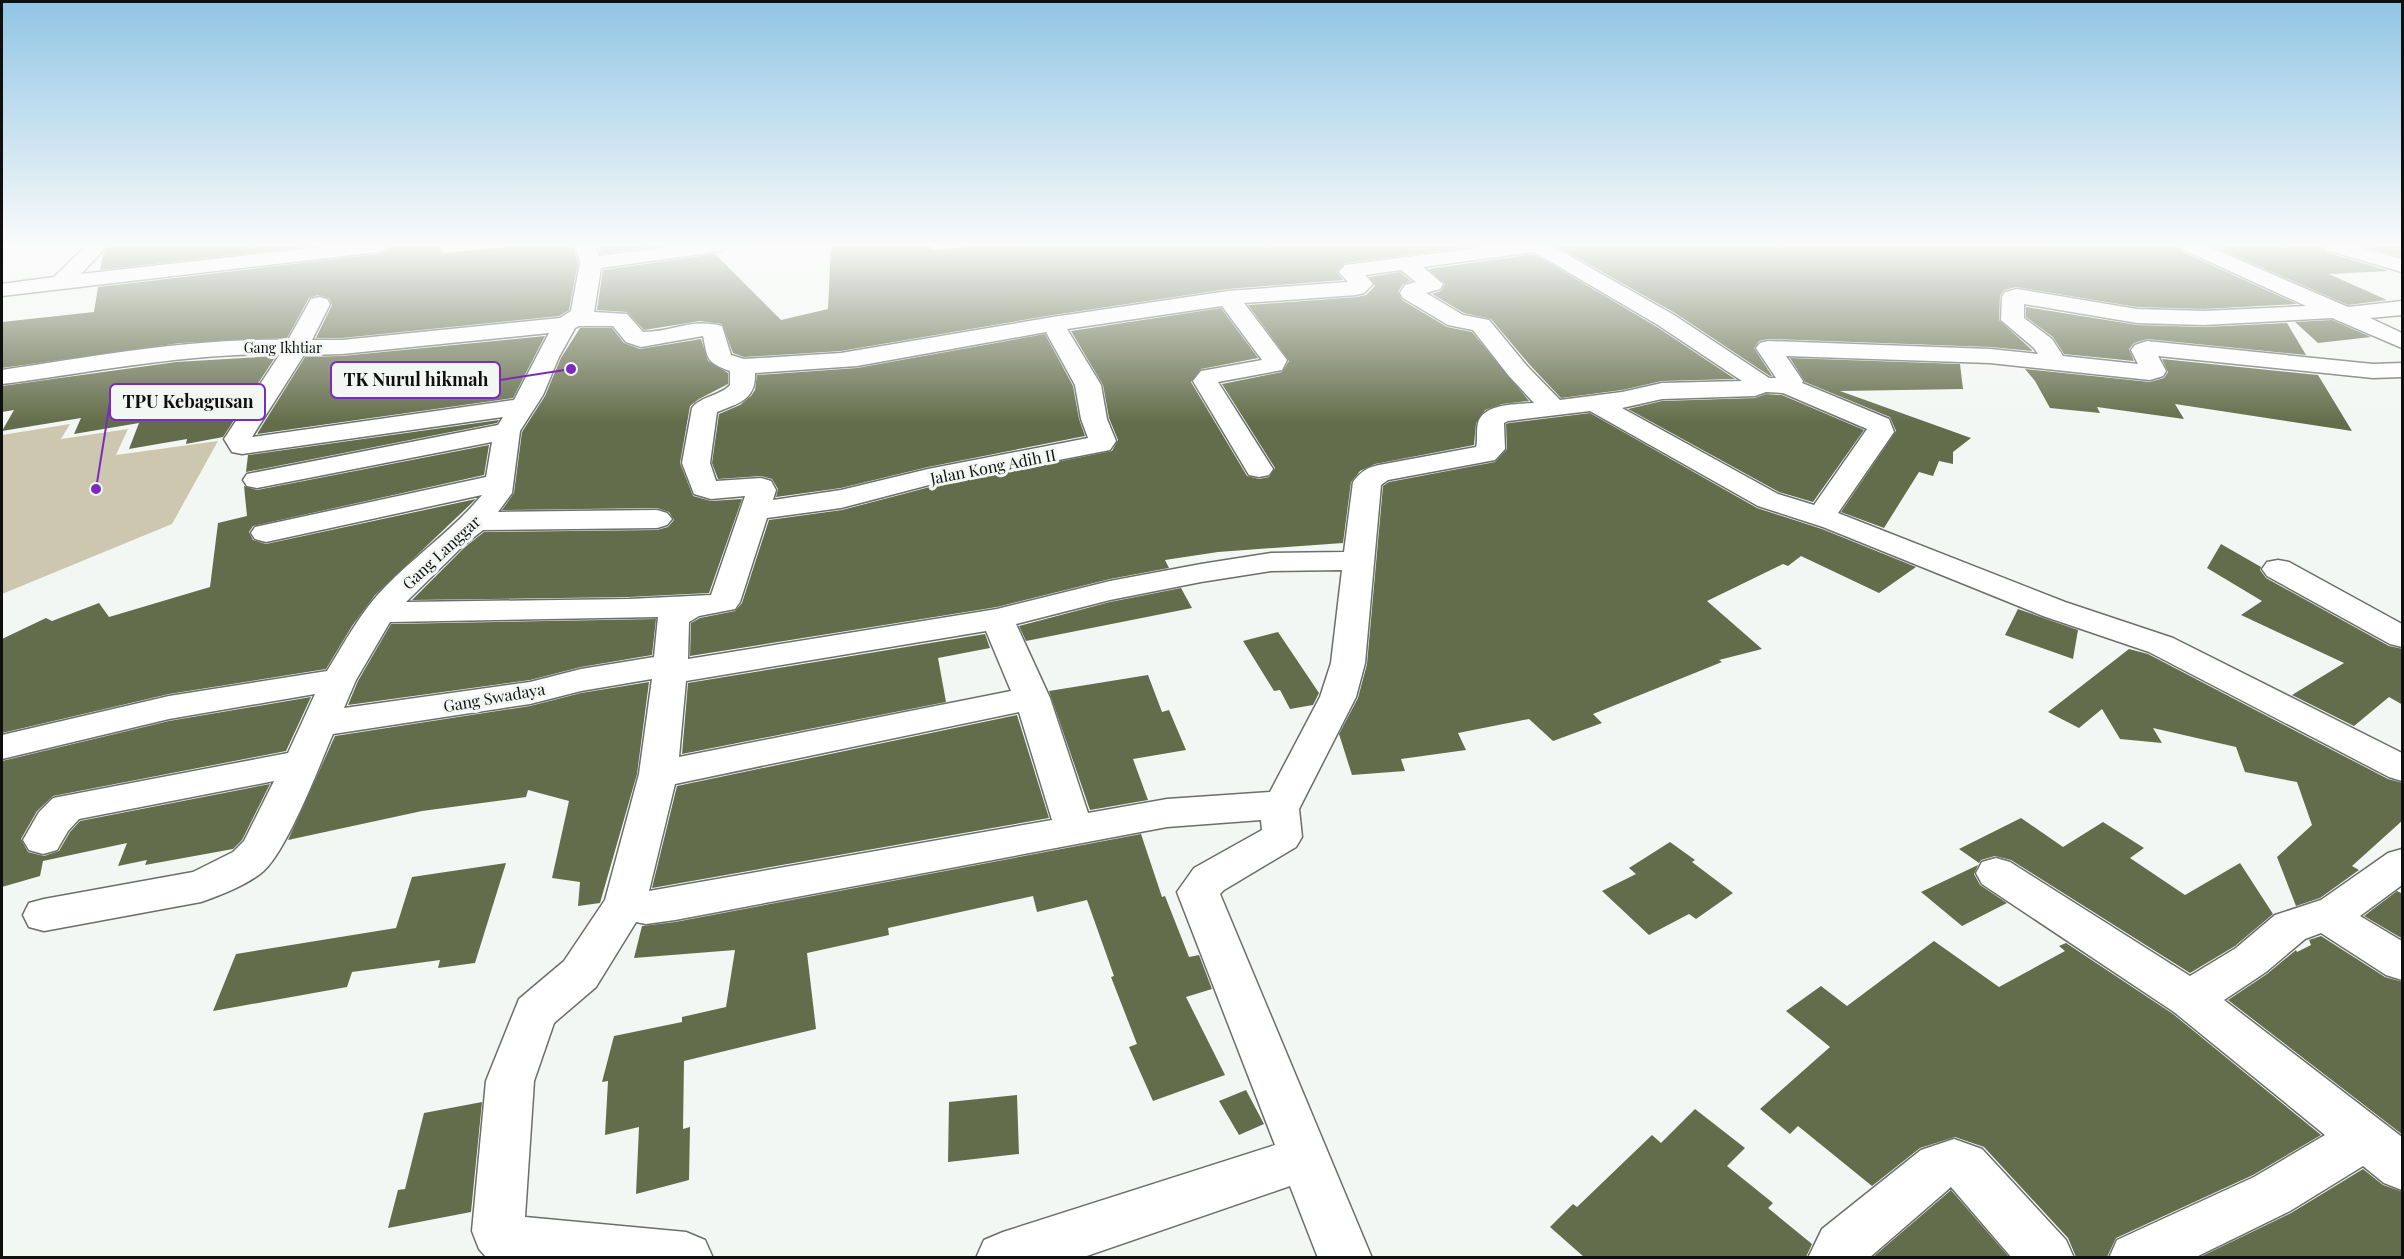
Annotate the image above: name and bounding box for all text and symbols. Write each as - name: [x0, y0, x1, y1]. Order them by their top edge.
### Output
- street label: Gang Ikhtiar: [244, 338, 323, 357]
- callout: TK Nurul hikmah: [331, 362, 500, 398]
- text: TK Nurul hikmah: [343, 367, 489, 391]
- callout: TPU Kebagusan: [110, 384, 265, 420]
- text: TPU Kebagusan: [122, 389, 254, 413]
- street label: Jalan Kong Adih II: [927, 444, 1058, 489]
- street label: Gang Langgar: [397, 510, 485, 594]
- street label: Gang Swadaya: [442, 678, 547, 716]

